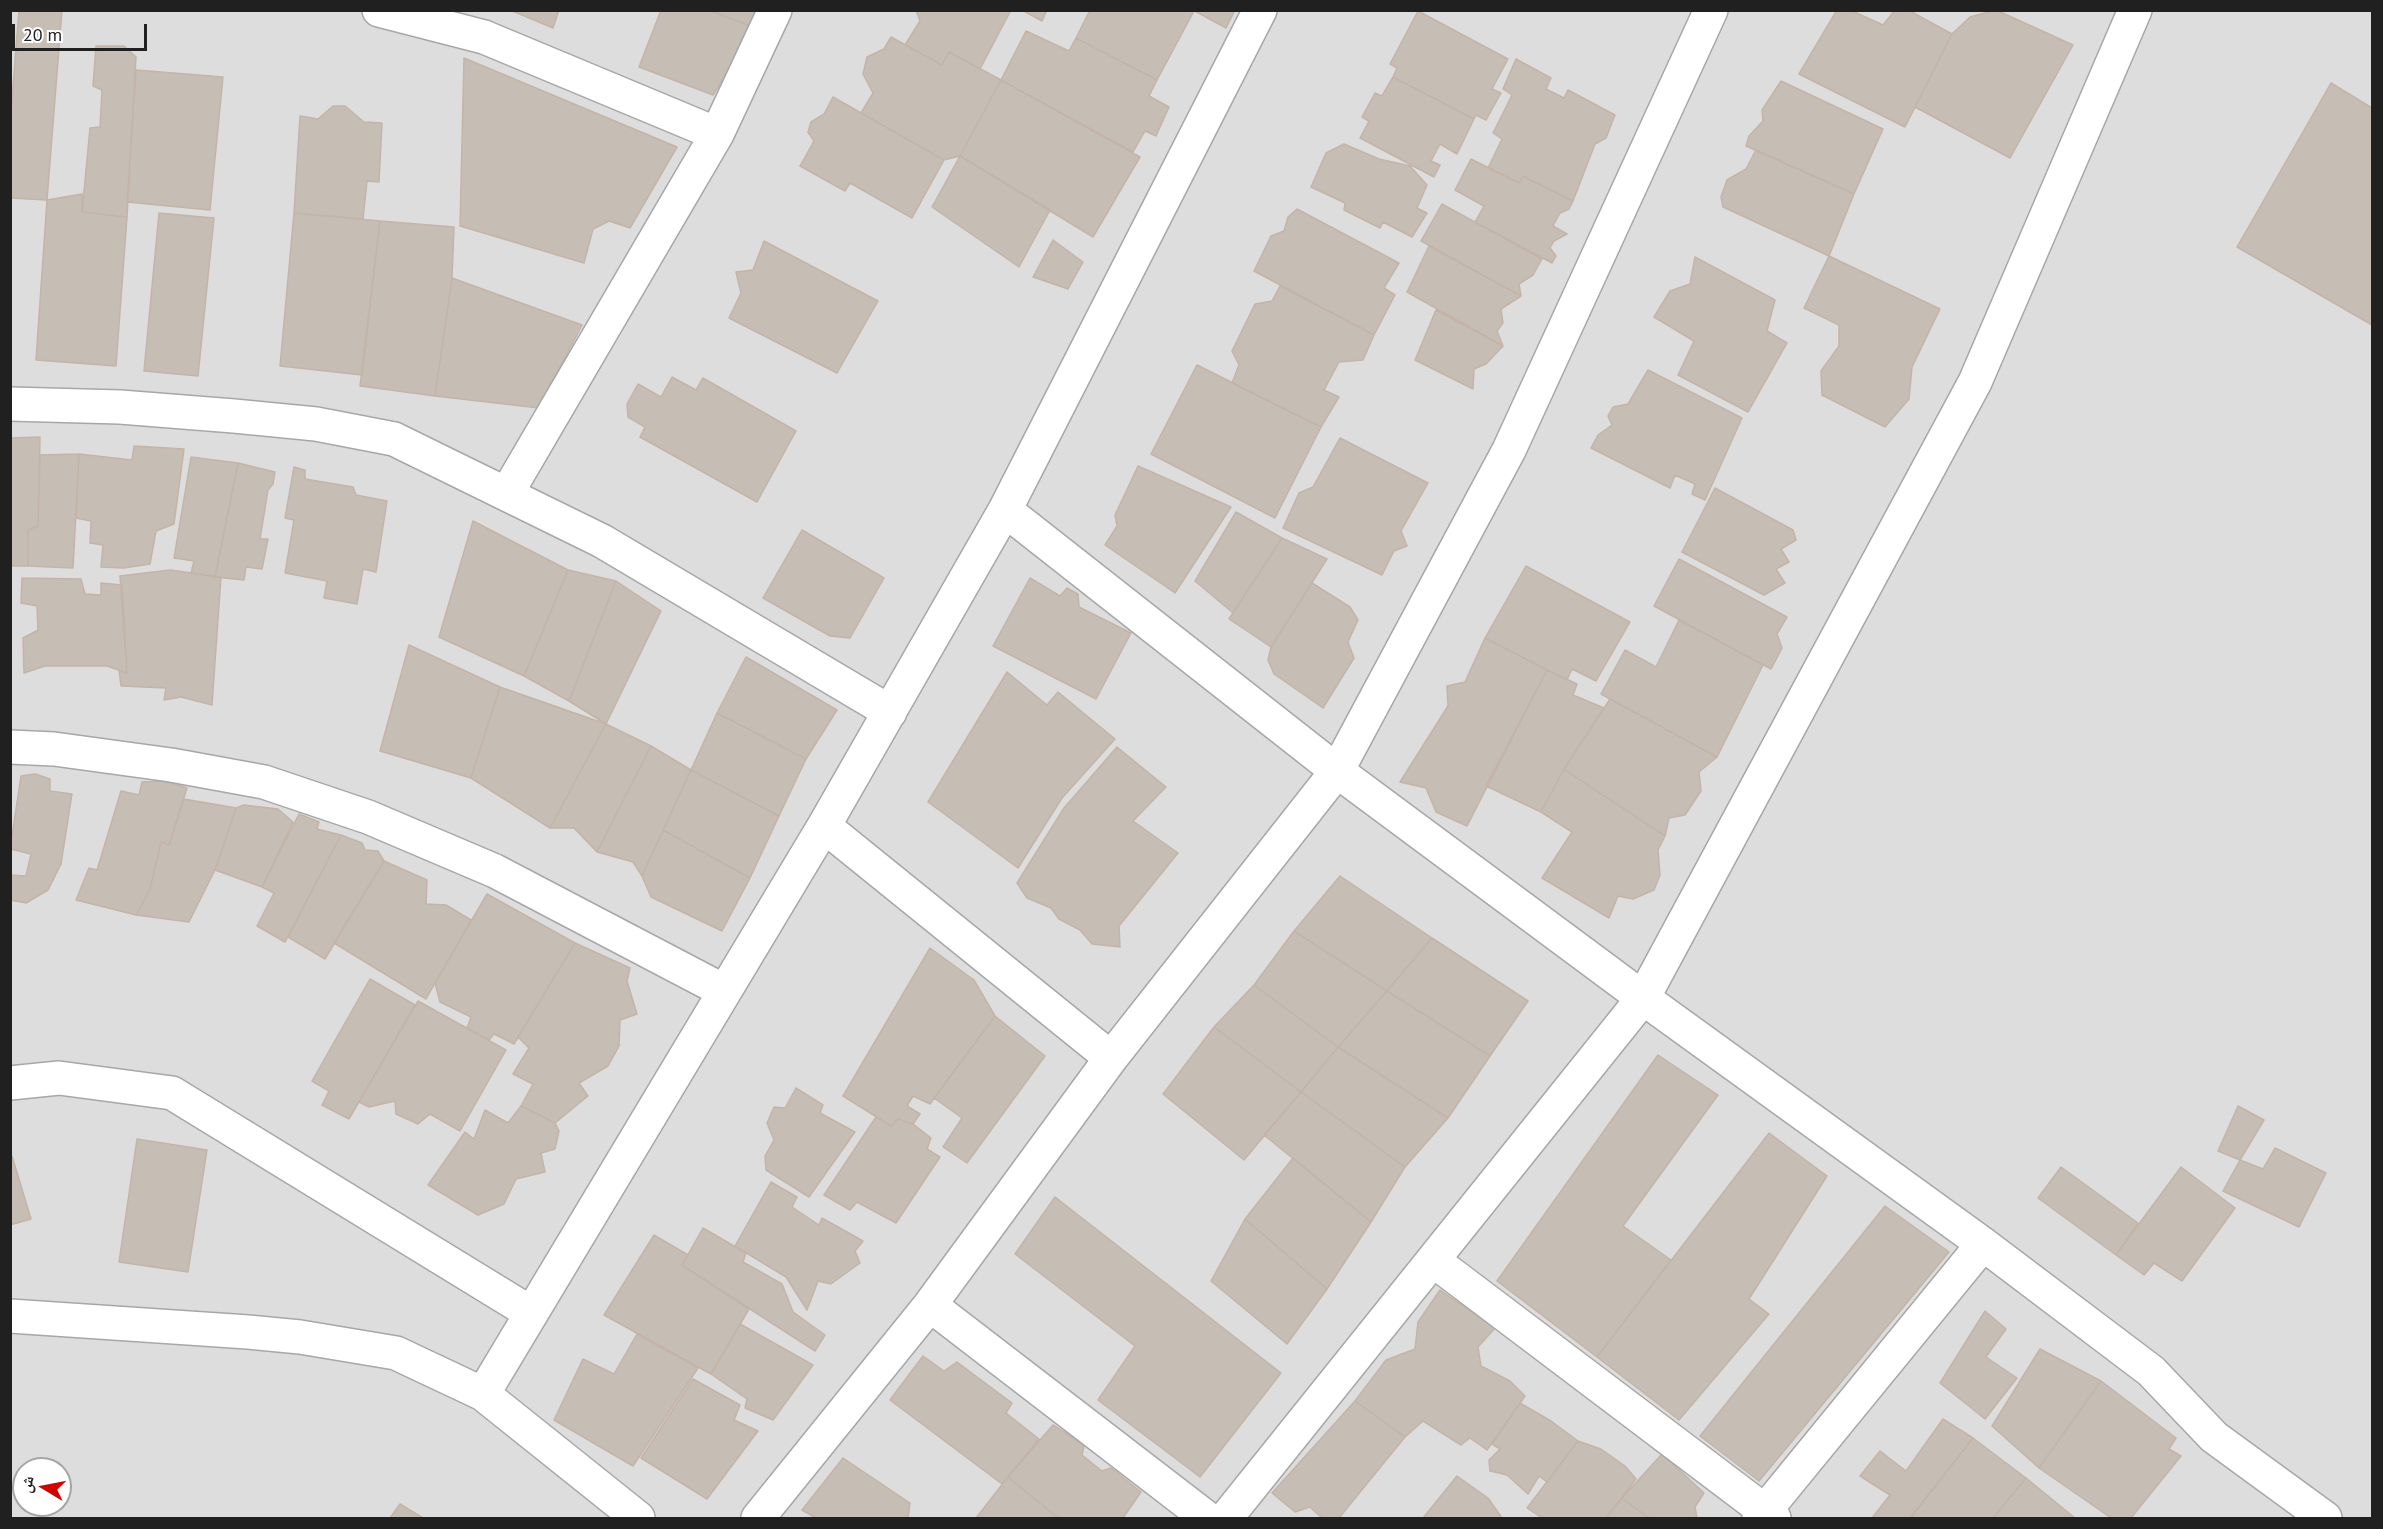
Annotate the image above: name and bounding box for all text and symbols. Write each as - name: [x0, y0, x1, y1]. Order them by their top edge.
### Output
- scale bar: [15, 12, 150, 50]
- text: 20 m: [23, 23, 62, 46]
- north arrow: [12, 1457, 72, 1517]
- text: ش: [15, 1474, 38, 1494]

